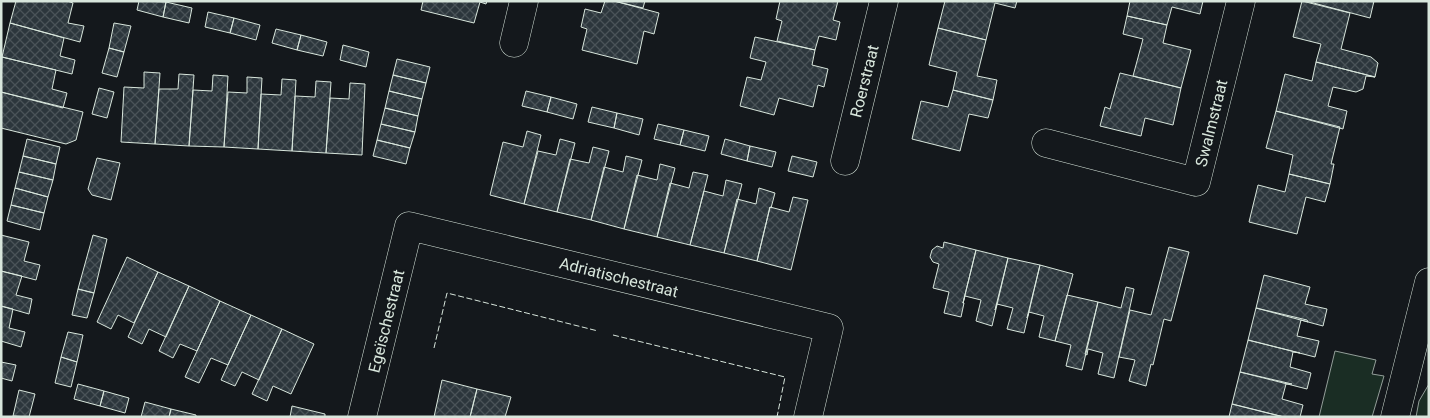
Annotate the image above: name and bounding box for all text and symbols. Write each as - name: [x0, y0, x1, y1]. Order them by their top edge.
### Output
- street label: Roerstraat: [846, 43, 883, 119]
- street label: Swalmstraat: [1191, 77, 1232, 169]
- street label: Adriatischestraat: [557, 254, 680, 301]
- street label: Egeïschestraat: [365, 268, 408, 375]

